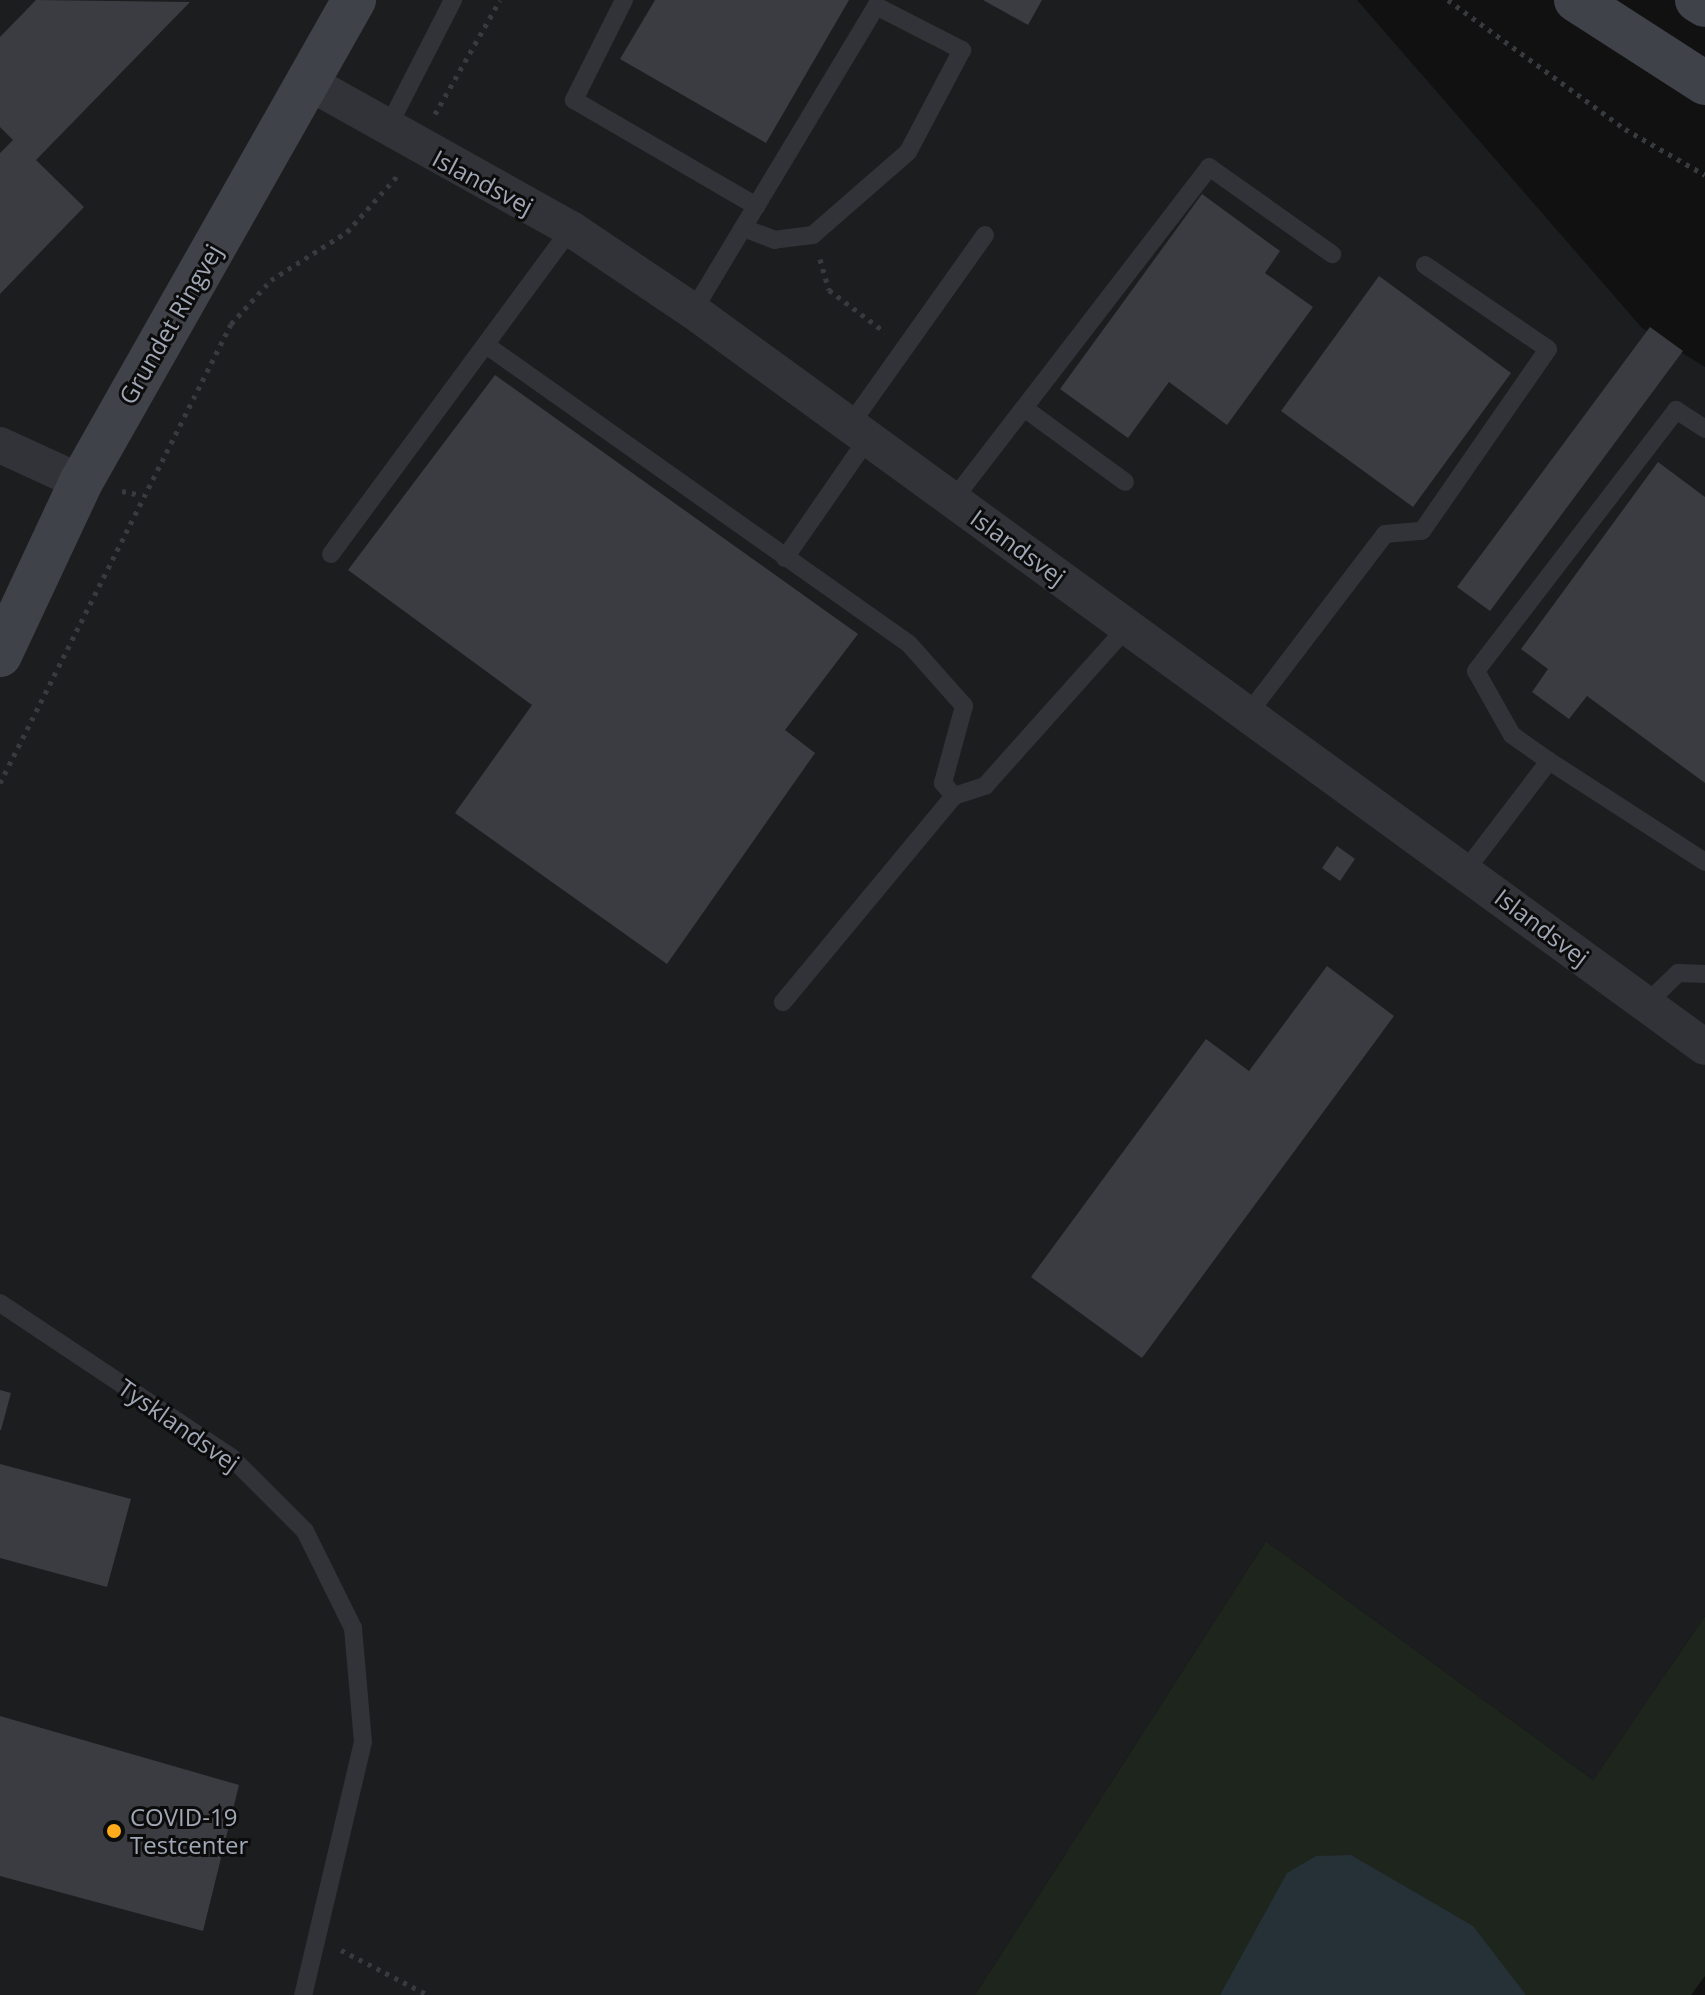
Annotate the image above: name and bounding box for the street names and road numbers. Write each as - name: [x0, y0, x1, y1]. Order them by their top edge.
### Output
- street label: Islandsvej: [428, 143, 538, 221]
- street label: Grundet Ringvej: [113, 239, 227, 409]
- street label: Islandsvej: [965, 503, 1071, 591]
- street label: Islandsvej: [1489, 882, 1595, 972]
- street label: Tysklandsvej: [113, 1373, 245, 1477]

